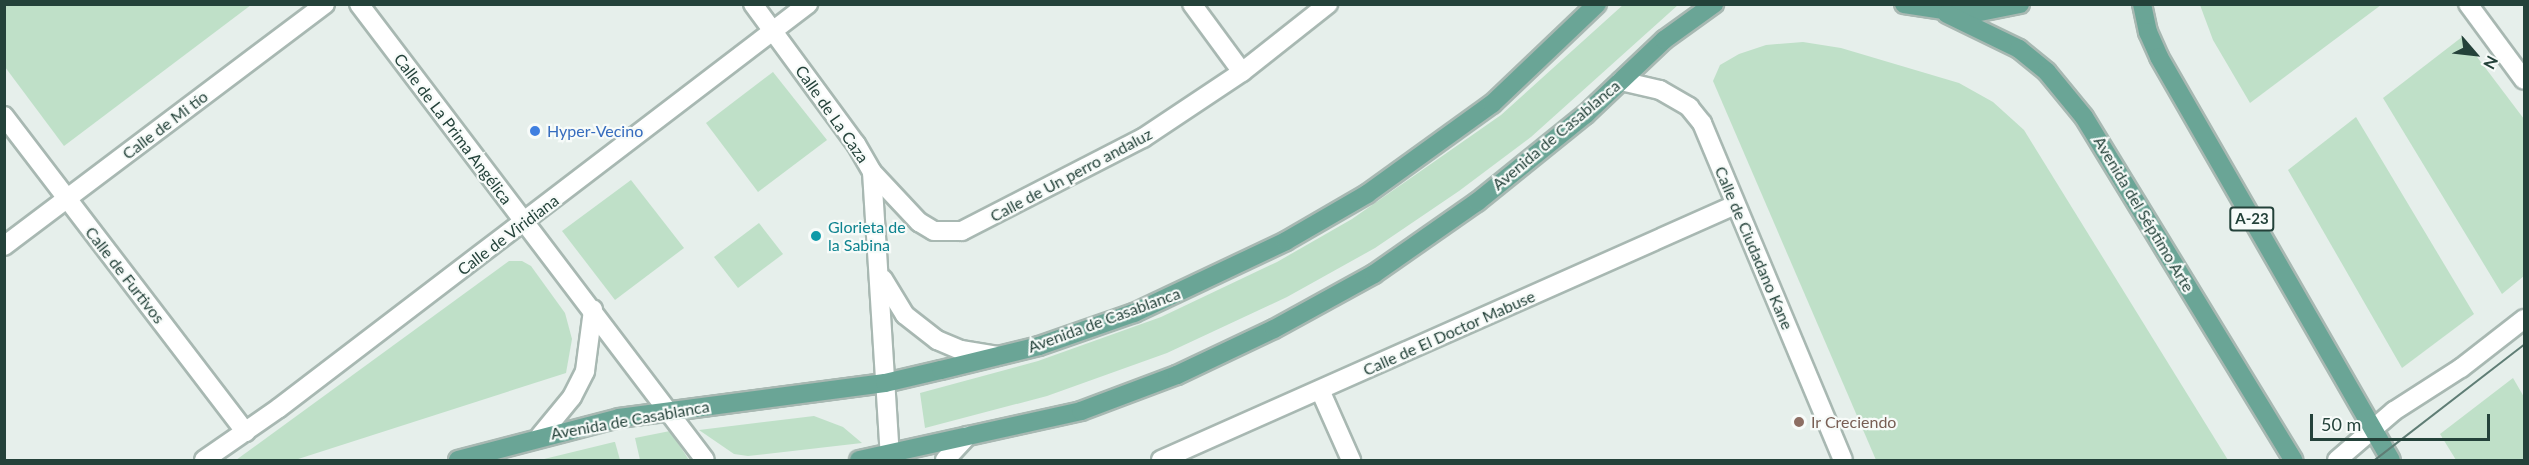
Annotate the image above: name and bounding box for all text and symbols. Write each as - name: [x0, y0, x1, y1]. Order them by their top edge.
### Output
- north arrow: [2445, 24, 2505, 84]
- street label: Calle de La Prima Angélica: [390, 50, 516, 208]
- text: N: [2480, 53, 2503, 73]
- street label: Calle de La Caza: [791, 62, 873, 166]
- street label: Avenida de Casablanca: [1488, 76, 1624, 194]
- street label: Calle de Mi tío: [119, 87, 211, 163]
- place label: Hyper-Vecino: [547, 121, 643, 141]
- marker: Hyper-Vecino: [528, 124, 542, 138]
- street label: Calle de Un perro andaluz: [987, 124, 1155, 226]
- street label: Avenida del Séptimo Arte: [2090, 133, 2198, 295]
- street label: Calle de Ciudadano Kane: [1711, 163, 1797, 333]
- street label: Calle de Viridiana: [453, 191, 563, 279]
- road number: A-23: [2228, 207, 2276, 231]
- place label: Glorieta de la Sabina: [828, 217, 906, 255]
- street label: Calle de Furtivos: [81, 223, 169, 327]
- marker: Glorieta de la Sabina: [809, 229, 823, 243]
- street label: Avenida de Casablanca: [1025, 284, 1183, 356]
- street label: Calle de El Doctor Mabuse: [1360, 286, 1538, 380]
- street label: Avenida de Casablanca: [549, 397, 711, 443]
- scale bar: [2313, 402, 2493, 440]
- place label: Ir Creciendo: [1811, 412, 1897, 432]
- text: 50 m: [2321, 413, 2361, 435]
- marker: Ir Creciendo: [1792, 415, 1806, 429]

